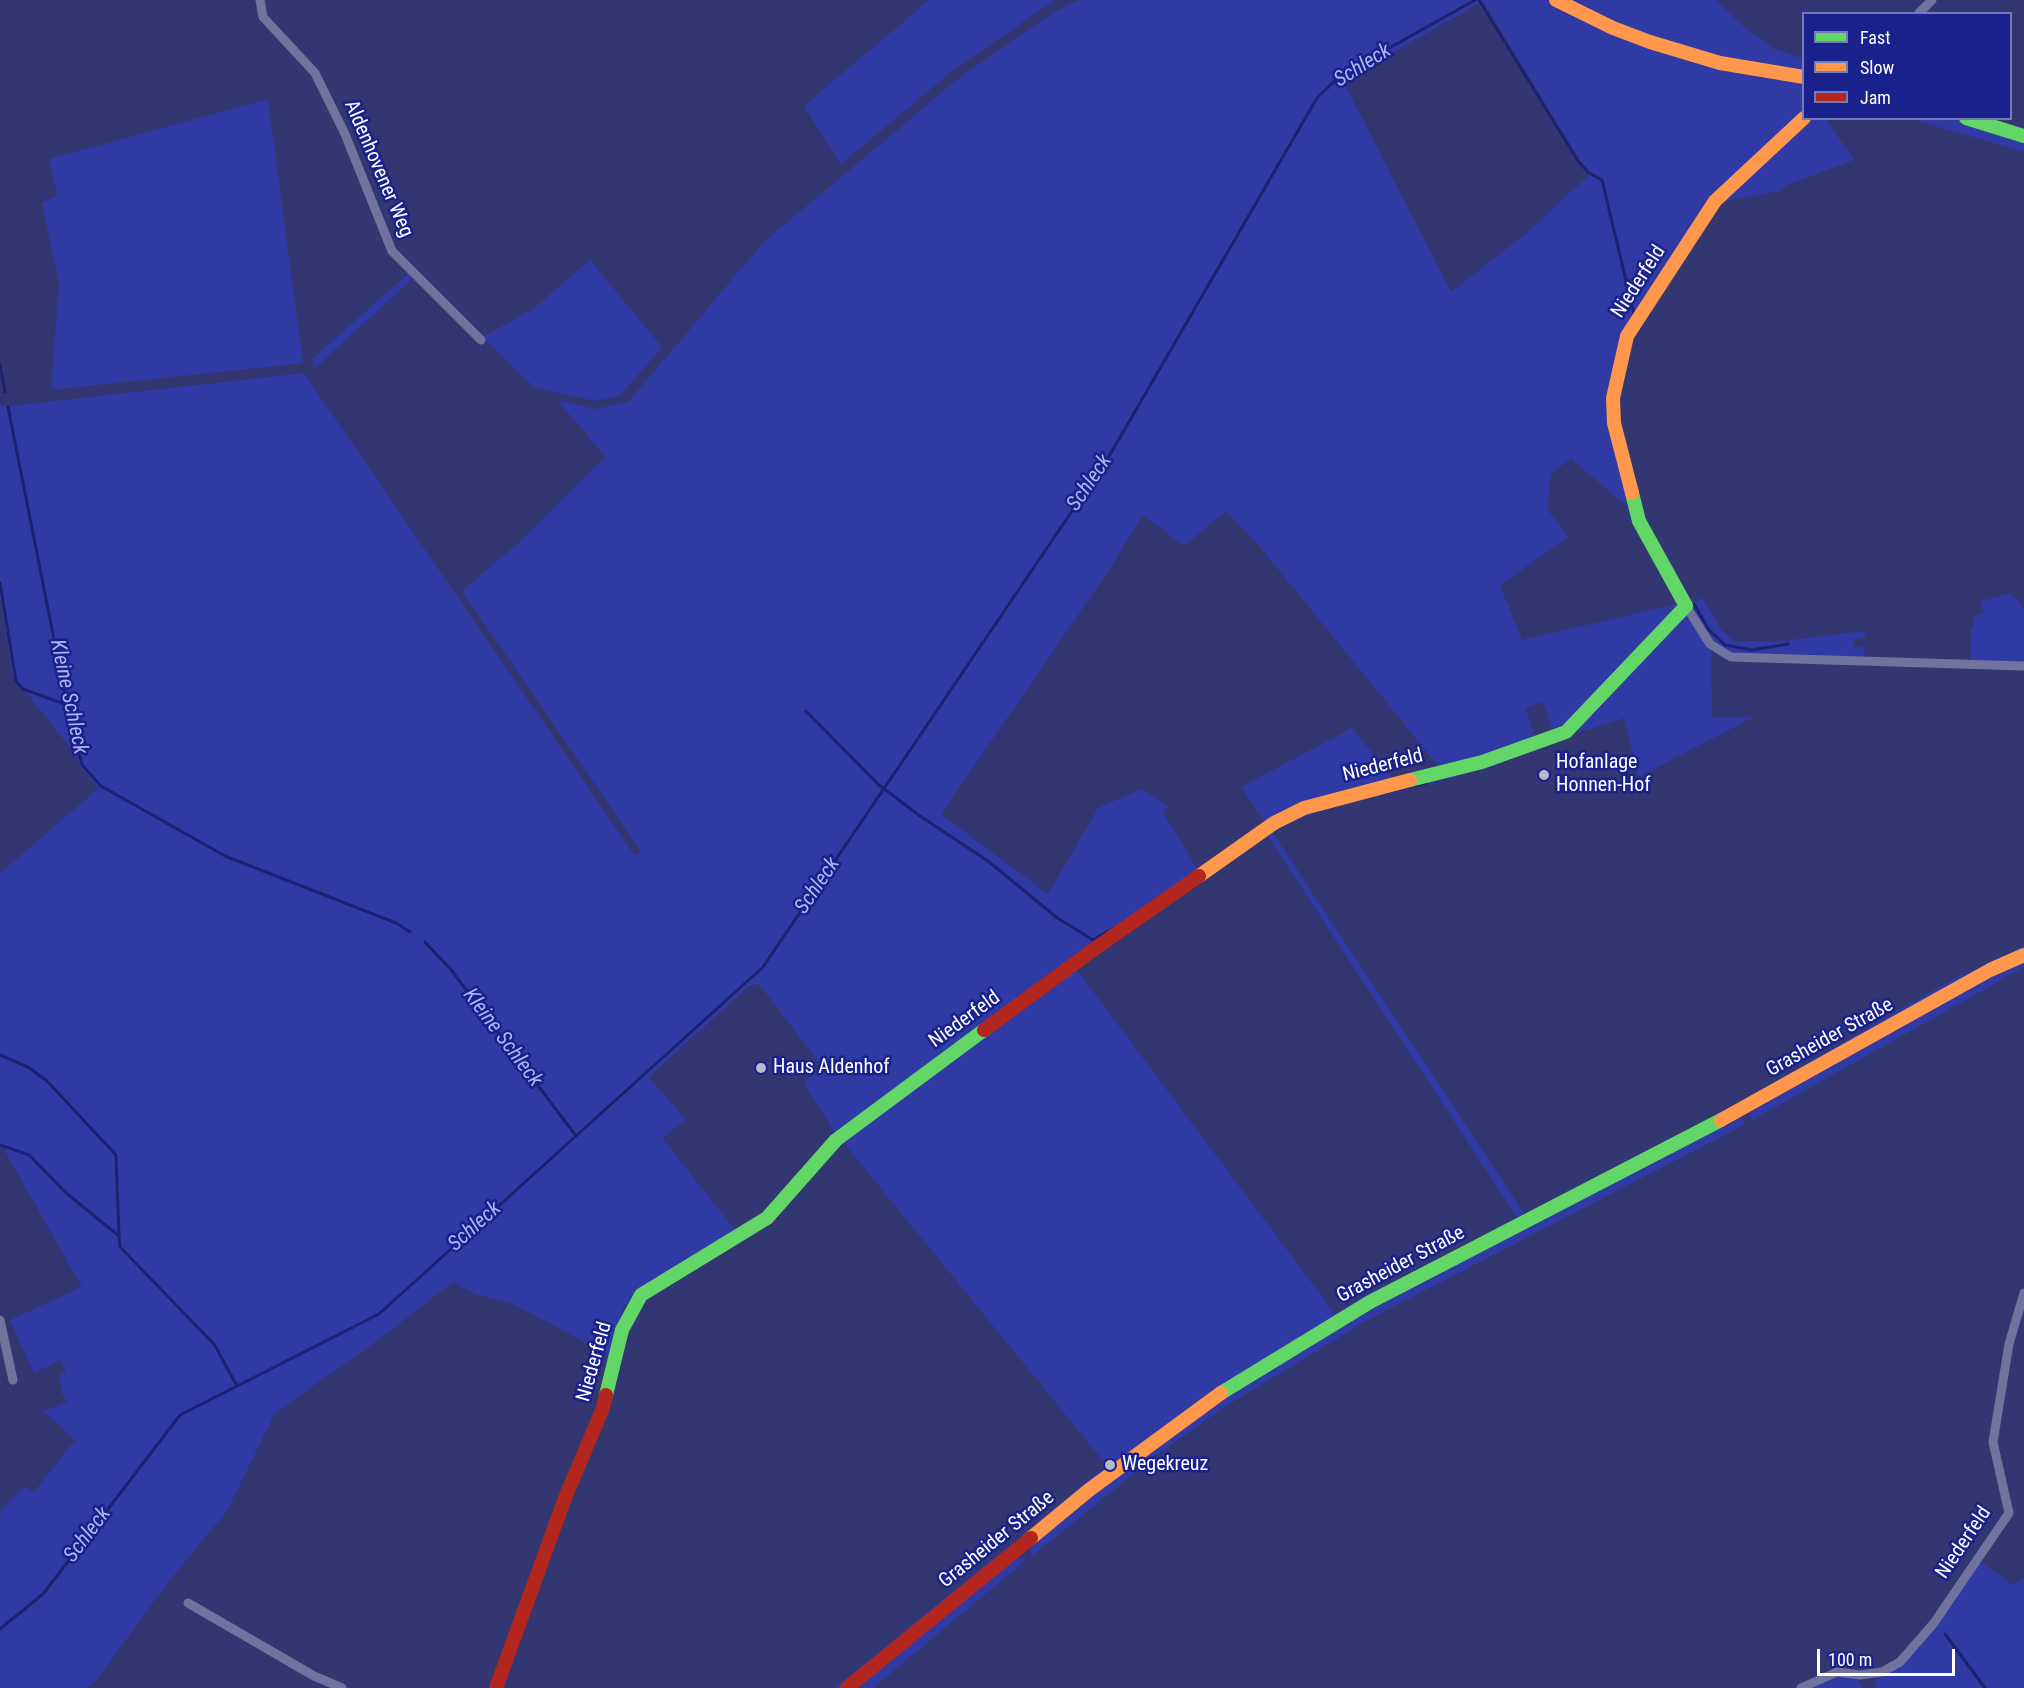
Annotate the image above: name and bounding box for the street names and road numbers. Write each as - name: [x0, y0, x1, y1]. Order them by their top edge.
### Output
- street label: Aldenhovener Weg: [338, 97, 418, 241]
- street label: Niederfeld: [1607, 241, 1671, 323]
- street label: Niederfeld: [1340, 744, 1426, 788]
- street label: Niederfeld: [925, 986, 1005, 1054]
- street label: Grasheider Straße: [1762, 993, 1898, 1083]
- street label: Grasheider Straße: [1333, 1221, 1469, 1309]
- street label: Niederfeld: [572, 1319, 618, 1405]
- street label: Grasheider Straße: [935, 1486, 1059, 1594]
- street label: Niederfeld: [1931, 1502, 1997, 1584]

